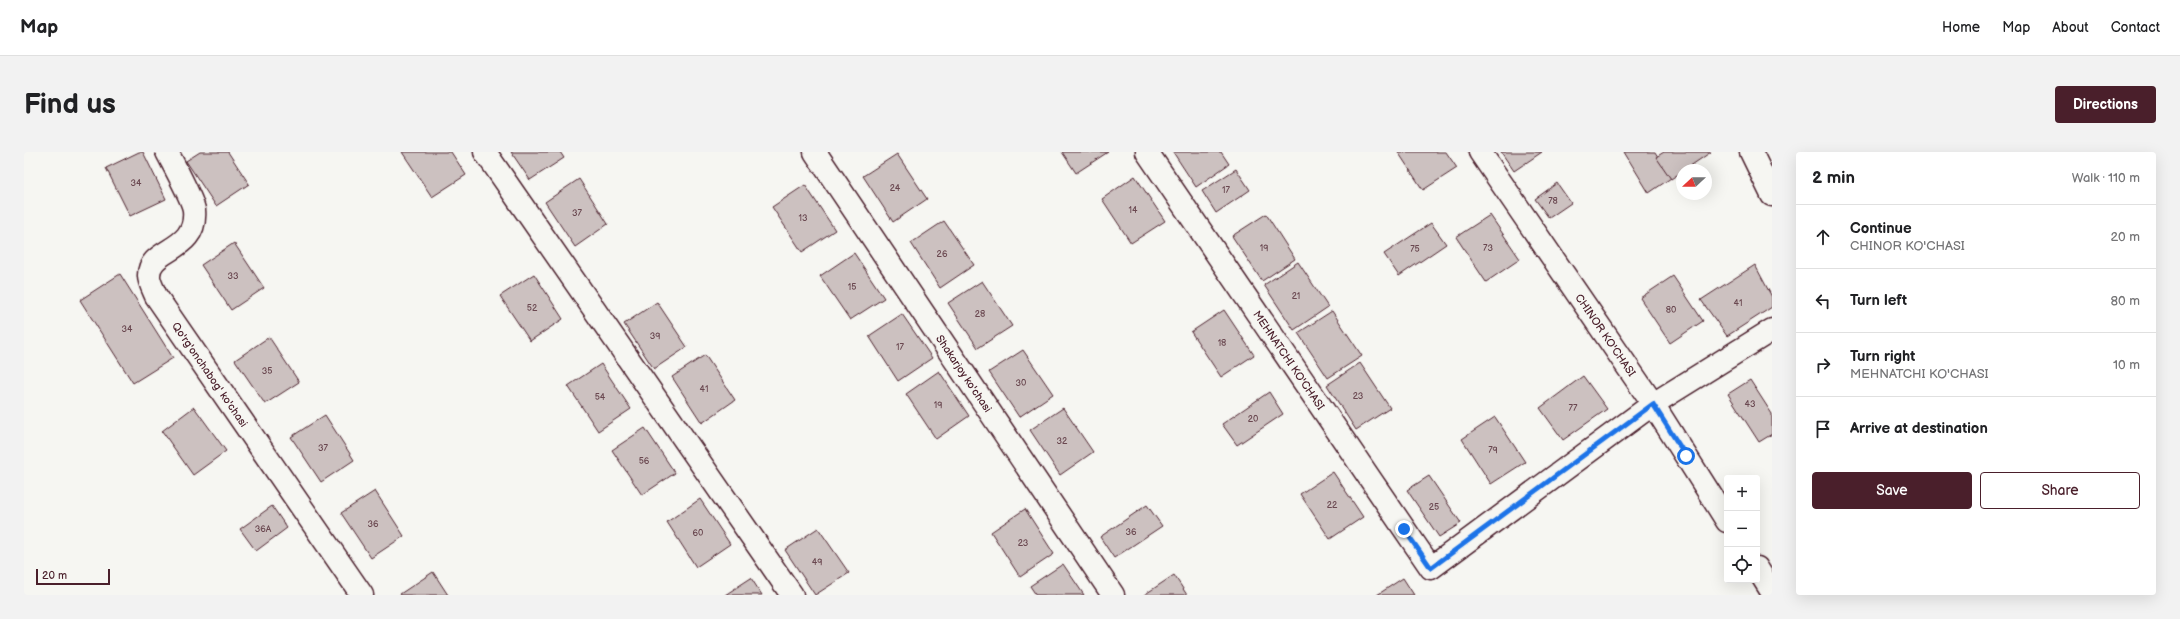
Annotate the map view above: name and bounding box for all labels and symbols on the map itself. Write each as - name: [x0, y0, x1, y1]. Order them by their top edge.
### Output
- north arrow: [1676, 164, 1712, 200]
- house number: 34: [130, 178, 142, 189]
- house number: 24: [890, 183, 901, 194]
- house number: 17: [1222, 185, 1231, 196]
- house number: 78: [1548, 196, 1558, 207]
- house number: 14: [1129, 205, 1138, 216]
- house number: 37: [572, 208, 583, 219]
- house number: 13: [798, 213, 808, 224]
- house number: 19: [1260, 243, 1268, 254]
- house number: 73: [1483, 243, 1493, 254]
- house number: 75: [1410, 244, 1420, 255]
- house number: 26: [937, 249, 948, 260]
- house number: 33: [227, 271, 239, 282]
- house number: 15: [848, 282, 856, 293]
- house number: 21: [1292, 291, 1300, 302]
- street label: CHINOR KO'CHASI: [1573, 291, 1639, 379]
- house number: 41: [1734, 298, 1742, 309]
- house number: 52: [527, 303, 538, 314]
- house number: 80: [1666, 305, 1676, 316]
- street label: MEHNATCHI KO'CHASI: [1251, 308, 1328, 413]
- house number: 28: [975, 309, 985, 320]
- street label: Qo'rg'onchabog' ko'chasi: [169, 320, 251, 429]
- house number: 34: [121, 324, 133, 335]
- house number: 39: [650, 331, 660, 342]
- street label: Shakarjoy ko'chasi: [933, 332, 995, 415]
- house number: 18: [1218, 338, 1226, 349]
- house number: 17: [896, 342, 905, 353]
- house number: 35: [262, 366, 272, 377]
- house number: 30: [1016, 378, 1026, 389]
- house number: 41: [700, 384, 708, 395]
- house number: 23: [1353, 391, 1364, 402]
- house number: 54: [595, 392, 606, 403]
- house number: 43: [1744, 399, 1756, 410]
- house number: 19: [934, 400, 942, 411]
- house number: 77: [1569, 403, 1578, 414]
- house number: 20: [1248, 414, 1258, 425]
- house number: 32: [1057, 436, 1068, 447]
- house number: 37: [318, 443, 329, 454]
- house number: 79: [1488, 445, 1498, 456]
- route start: [1677, 447, 1695, 465]
- house number: 56: [639, 456, 650, 467]
- house number: 22: [1327, 500, 1338, 511]
- house number: 25: [1429, 502, 1439, 513]
- house number: 36: [367, 519, 379, 530]
- route end: [1395, 520, 1413, 538]
- house number: 36A: [255, 524, 272, 535]
- house number: 36: [1125, 527, 1137, 538]
- house number: 60: [693, 528, 703, 539]
- house number: 23: [1018, 538, 1029, 549]
- house number: 49: [812, 557, 822, 568]
- scale bar: [36, 567, 110, 586]

